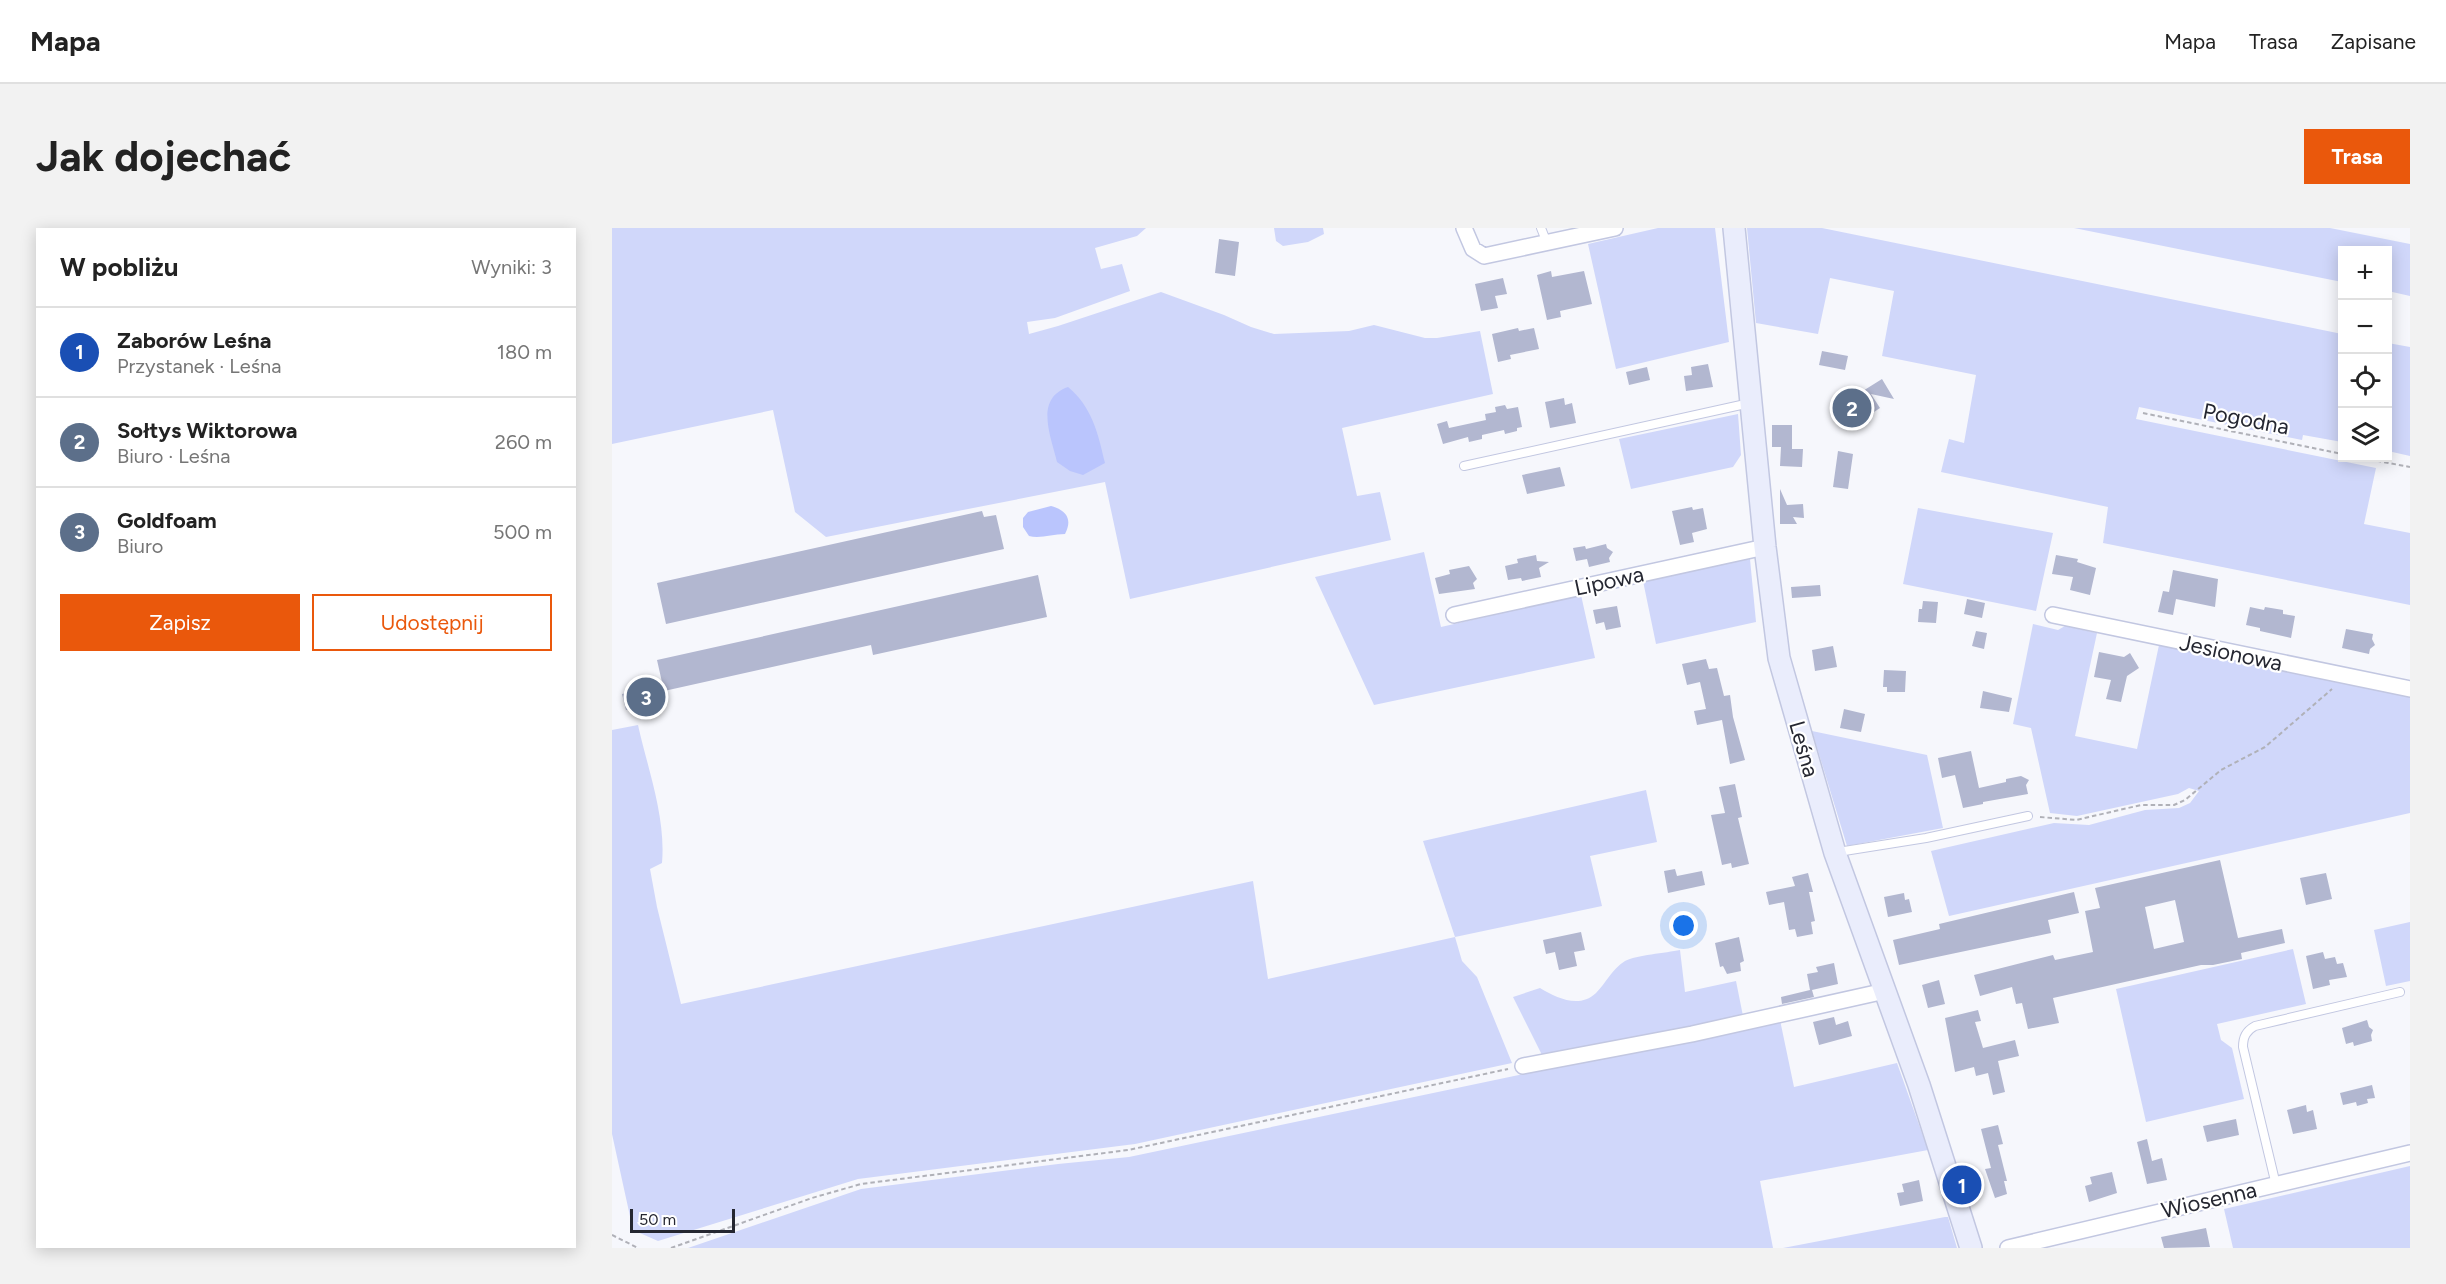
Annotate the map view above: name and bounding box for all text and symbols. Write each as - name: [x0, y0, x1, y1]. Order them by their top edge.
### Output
- text: Mapa: [30, 24, 101, 58]
- text: Mapa: [2164, 29, 2216, 54]
- text: Trasa: [2249, 29, 2298, 54]
- text: Zapisane: [2331, 29, 2416, 54]
- button: Trasa: [2304, 129, 2410, 184]
- text: Jak dojechać: [36, 131, 291, 182]
- map controls: [2338, 246, 2392, 462]
- button: +: [2338, 246, 2392, 300]
- text: W pobliżu: [60, 251, 178, 283]
- text: Wyniki: 3: [471, 255, 552, 279]
- button: −: [2338, 300, 2392, 354]
- text: Zaborów Leśna: [117, 327, 272, 354]
- text: 1: [75, 340, 84, 364]
- text: 180 m: [497, 340, 552, 364]
- text: Przystanek · Leśna: [117, 354, 281, 378]
- button: locate: [2338, 354, 2392, 408]
- pin: 2: [1832, 386, 1872, 430]
- street label: Pogodna: [2201, 397, 2291, 441]
- button: layers: [2338, 408, 2392, 462]
- text: Sołtys Wiktorowa: [117, 417, 298, 444]
- text: 2: [74, 430, 85, 454]
- text: 260 m: [495, 430, 552, 454]
- text: Biuro · Leśna: [117, 444, 230, 468]
- text: Goldfoam: [117, 507, 217, 534]
- text: 3: [74, 520, 85, 544]
- text: 500 m: [493, 520, 552, 544]
- text: Biuro: [117, 534, 163, 558]
- street label: Lipowa: [1572, 560, 1646, 602]
- button: Zapisz: [60, 594, 300, 651]
- button: Udostępnij: [312, 594, 552, 651]
- street label: Jesionowa: [2177, 629, 2285, 677]
- pin: 3: [627, 674, 666, 720]
- street label: Leśna: [1783, 718, 1825, 780]
- your location: [1669, 911, 1698, 940]
- pin: 1: [1942, 1162, 1982, 1208]
- street label: Wiosenna: [2159, 1176, 2259, 1224]
- scale bar: [630, 1206, 735, 1234]
- text: 50 m: [639, 1210, 676, 1229]

